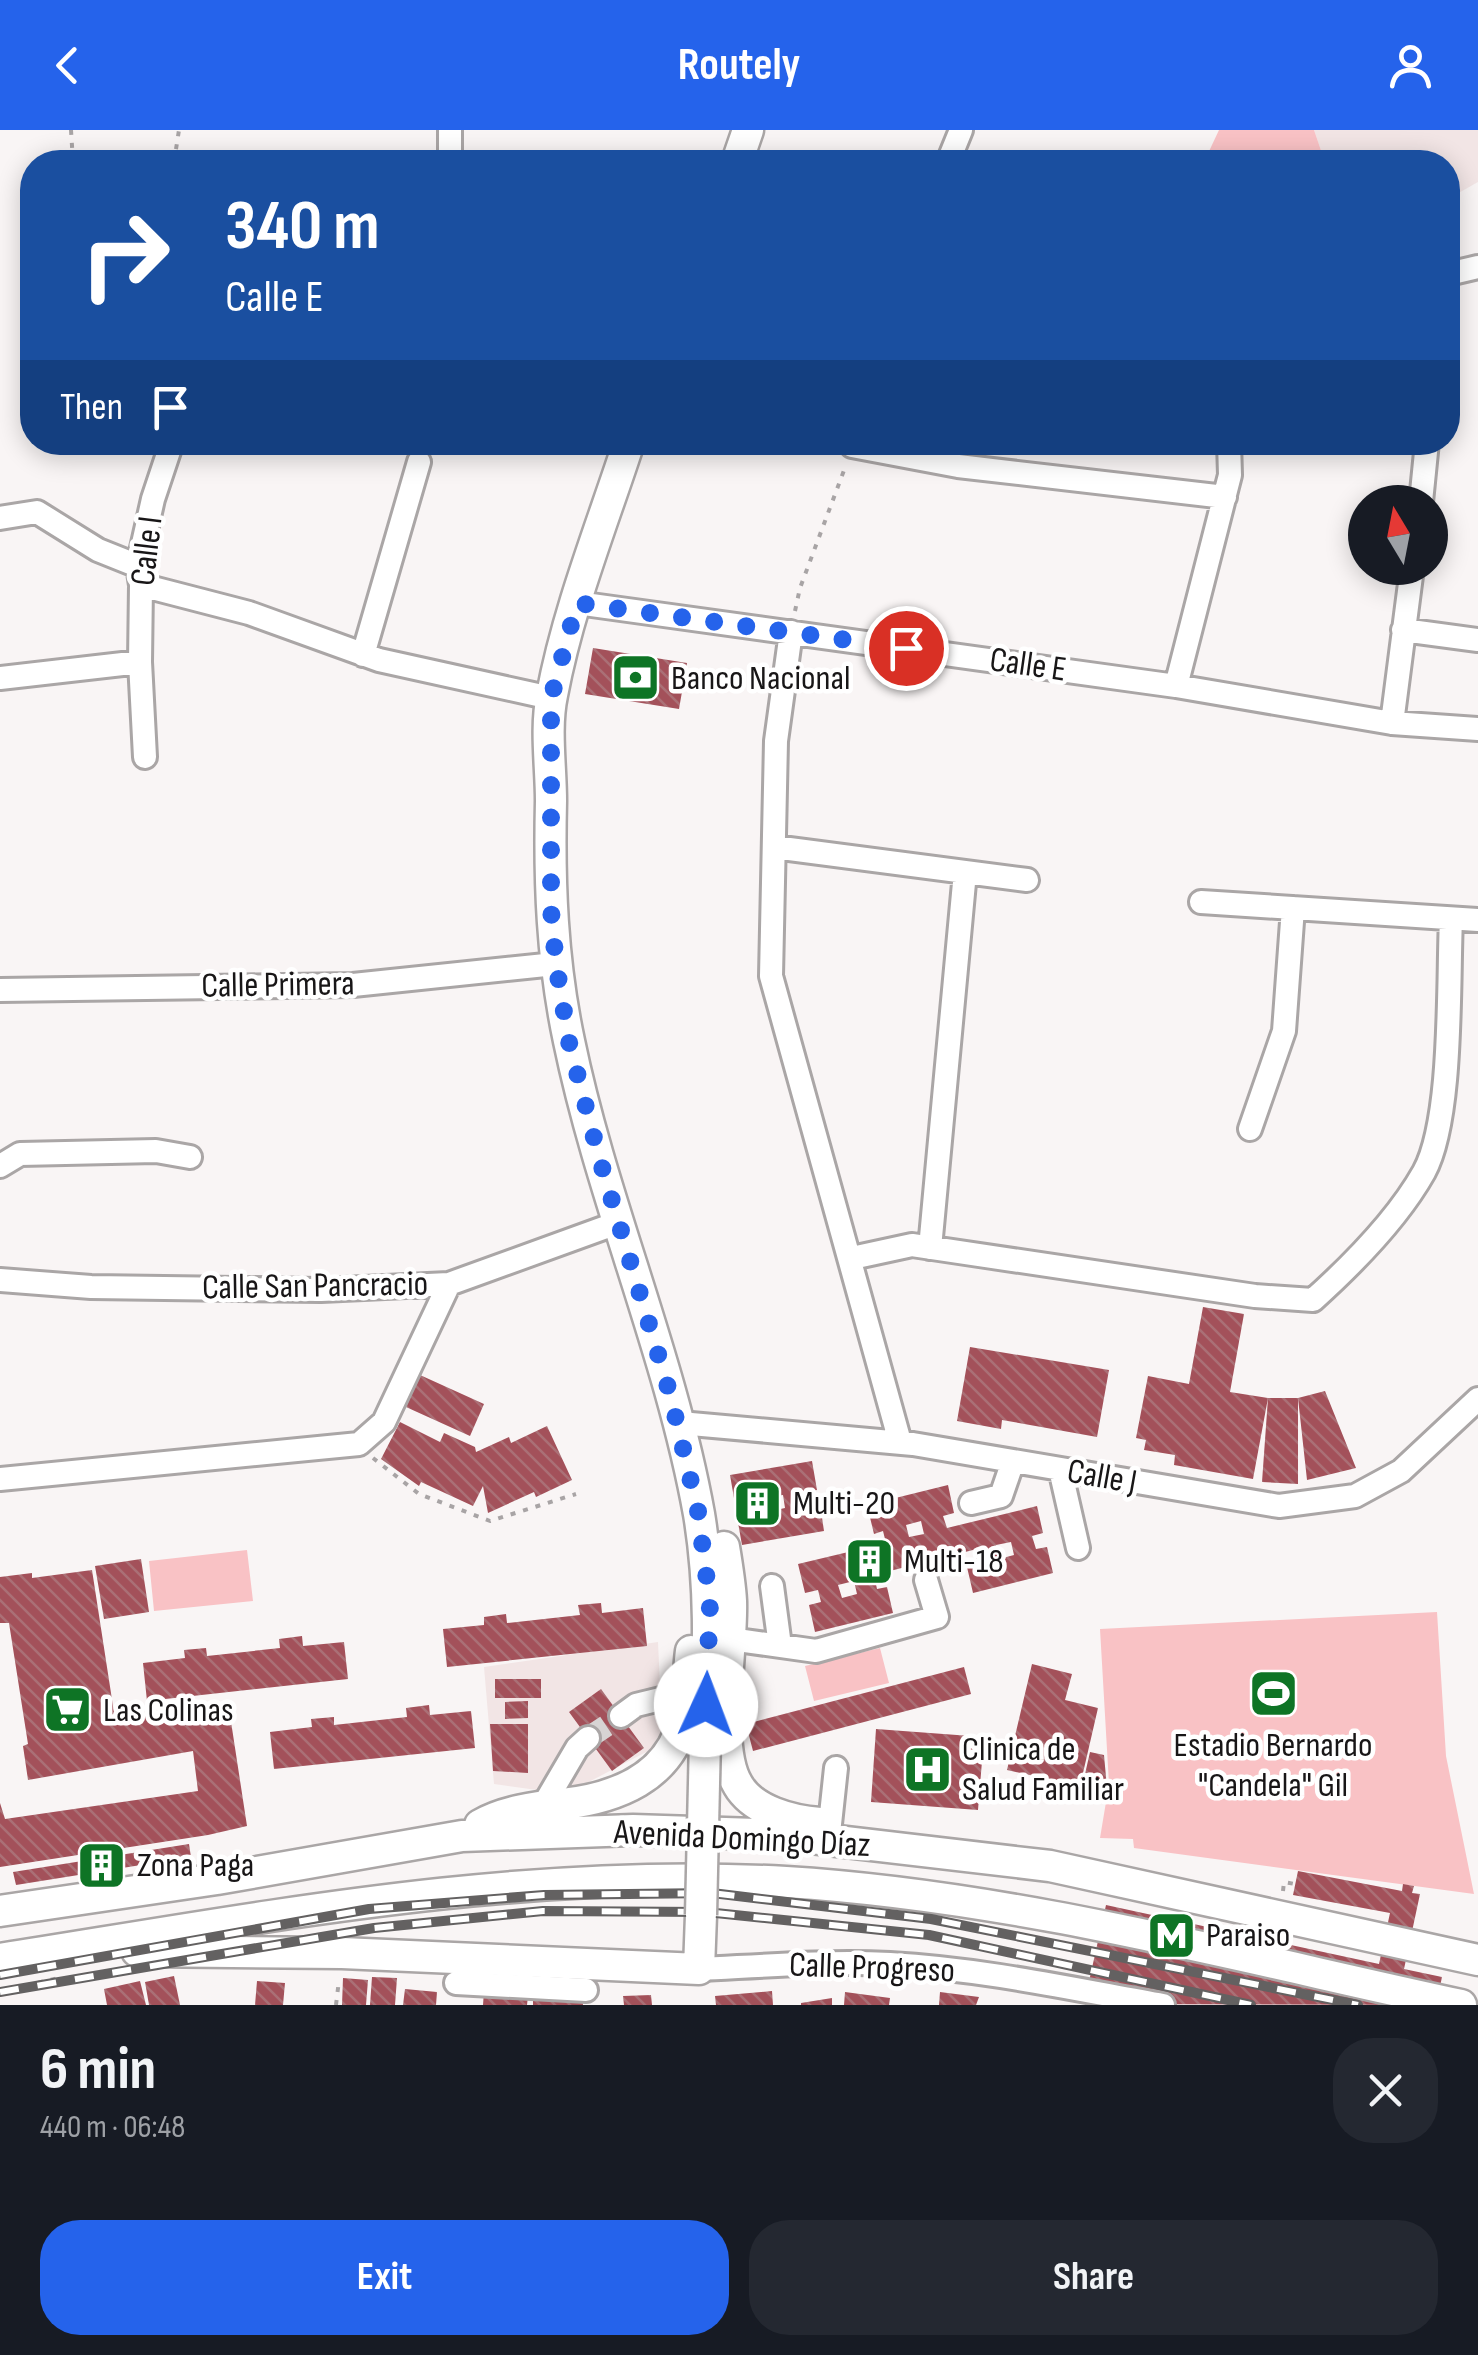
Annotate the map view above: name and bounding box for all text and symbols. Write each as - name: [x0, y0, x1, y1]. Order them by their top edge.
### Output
- icon: back: [40, 38, 95, 93]
- text: Routely: [678, 38, 800, 93]
- icon: person: [1383, 38, 1438, 93]
- text: 340 m: [225, 185, 380, 269]
- icon: right: [60, 190, 190, 320]
- text: Calle E: [225, 270, 324, 325]
- icon: arrive: [143, 380, 198, 435]
- text: Then: [60, 385, 123, 430]
- north arrow: [1348, 485, 1448, 585]
- map controls: [1348, 485, 1448, 585]
- street label: Calle I: [121, 514, 173, 588]
- pin: [864, 606, 949, 691]
- icon: arrive: [879, 621, 934, 676]
- street label: Calle E: [987, 638, 1069, 692]
- bank icon: Banco Nacional: [610, 652, 662, 704]
- place label: Banco Nacional: [671, 657, 850, 700]
- street label: Calle Primera: [201, 962, 355, 1008]
- street label: Calle San Pancracio: [202, 1263, 428, 1309]
- street label: Calle J: [1064, 1450, 1140, 1504]
- building icon: Multi-20: [732, 1477, 784, 1529]
- place label: Multi-20: [793, 1482, 895, 1525]
- building icon: Multi-18: [843, 1535, 895, 1587]
- place label: Multi-18: [904, 1540, 1004, 1583]
- position arrow: [654, 1653, 758, 1757]
- sports icon: Estadio Bernardo "Candela" Gil: [1247, 1667, 1299, 1719]
- supermarket icon: Las Colinas: [42, 1684, 94, 1736]
- place label: Las Colinas: [103, 1689, 234, 1732]
- place label: Estadio Bernardo "Candela" Gil: [1174, 1724, 1372, 1807]
- place label: Clinica de Salud Familiar: [962, 1728, 1124, 1811]
- hospital icon: Clinica de Salud Familiar: [901, 1743, 953, 1795]
- street label: Avenida Domingo Díaz: [612, 1811, 871, 1867]
- building icon: Zona Paga: [76, 1839, 128, 1891]
- place label: Zona Paga: [137, 1844, 254, 1887]
- metro station icon: Paraiso: [1145, 1909, 1197, 1961]
- place label: Paraiso: [1206, 1914, 1290, 1957]
- street label: Calle Progreso: [788, 1944, 956, 1992]
- text: 6 min: [40, 2034, 156, 2106]
- button: close: [1333, 2038, 1438, 2143]
- text: 440 m · 06:48: [40, 2108, 185, 2147]
- button: Exit: [40, 2220, 729, 2335]
- button: Share: [749, 2220, 1438, 2335]

